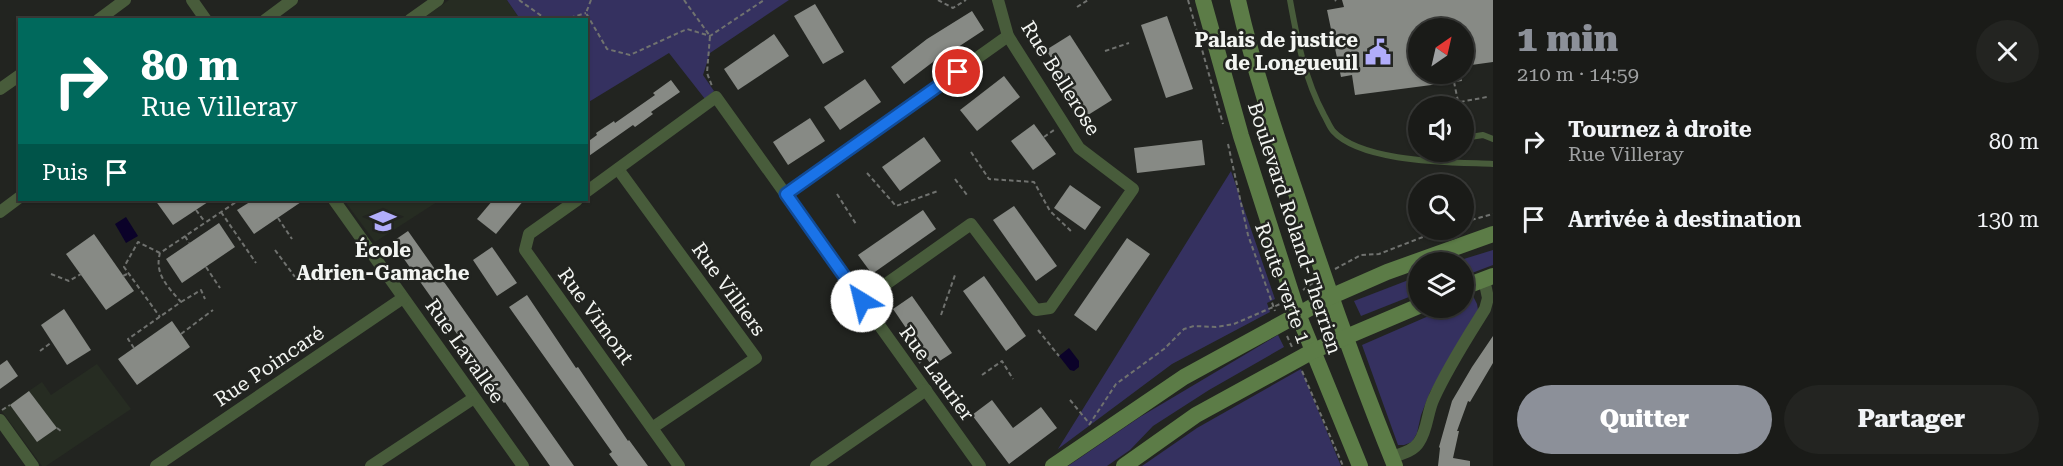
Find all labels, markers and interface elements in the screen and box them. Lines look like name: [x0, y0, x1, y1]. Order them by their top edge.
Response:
street label: Rue Bellerose: [1016, 16, 1106, 140]
north arrow: [1408, 18, 1474, 84]
map controls: [1408, 18, 1474, 318]
text: 1 min: [1517, 18, 1618, 60]
button: close: [1976, 20, 2039, 83]
place label: Palais de justice de Longueuil: [1195, 28, 1358, 75]
public building icon: Palais de justice de Longueuil: [1363, 37, 1393, 67]
text: 80 m: [141, 41, 239, 90]
icon: right: [42, 42, 120, 120]
pin: [932, 46, 983, 97]
icon: arrive: [941, 55, 974, 88]
text: 210 m · 14:59: [1517, 62, 1639, 86]
text: Rue Villeray: [141, 91, 297, 123]
button: sound: [1408, 96, 1474, 162]
street label: Boulevard Roland-Therrien: [1243, 99, 1347, 357]
text: Tournez à droite: [1568, 117, 1752, 142]
icon: right: [1517, 125, 1550, 158]
text: 80 m: [1989, 129, 2039, 154]
text: Rue Villeray: [1568, 142, 1684, 166]
icon: arrive: [100, 156, 133, 189]
text: Puis: [42, 160, 88, 185]
button: search: [1408, 174, 1474, 240]
icon: arrive: [1517, 203, 1550, 236]
school or university icon: École Adrien-Gamache: [368, 206, 398, 236]
text: Arrivée à destination: [1568, 207, 1802, 232]
text: 130 m: [1976, 207, 2039, 232]
street label: Route verte 1: [1250, 219, 1316, 347]
place label: École Adrien-Gamache: [297, 237, 470, 285]
street label: Rue Villiers: [687, 238, 771, 340]
button: layers: [1408, 252, 1474, 318]
street label: Rue Vimont: [553, 263, 639, 369]
position arrow: [830, 269, 894, 333]
street label: Rue Lavallée: [420, 294, 510, 408]
street label: Rue Poincaré: [210, 321, 328, 411]
street label: Rue Laurier: [894, 321, 980, 425]
button: Quitter: [1517, 385, 1772, 454]
button: Partager: [1784, 385, 2039, 454]

